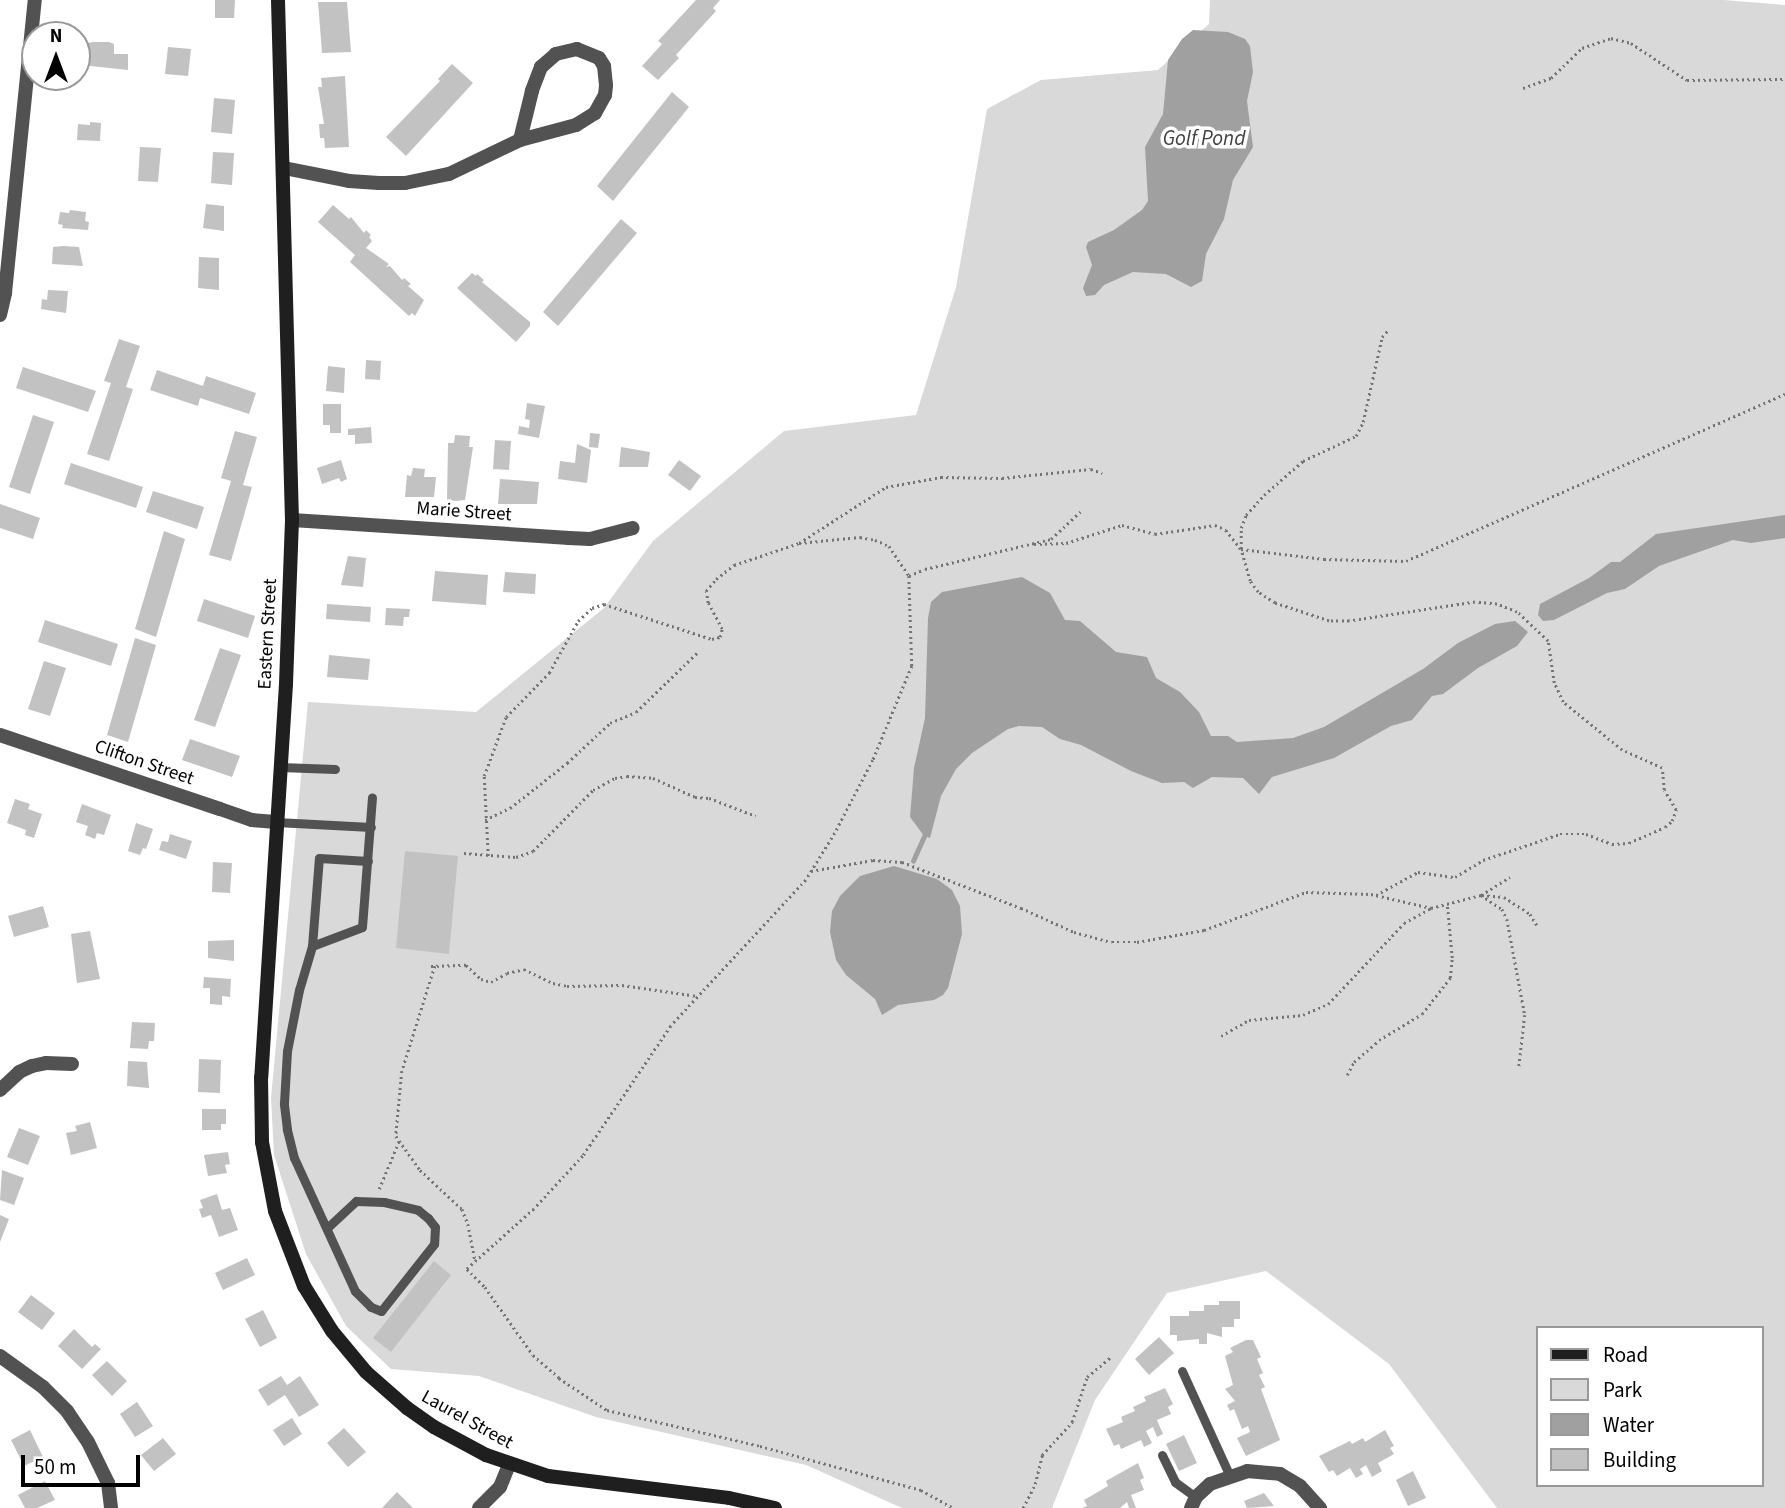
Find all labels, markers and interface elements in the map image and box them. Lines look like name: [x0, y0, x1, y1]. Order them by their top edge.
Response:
north arrow: [21, 21, 91, 91]
text: N: [50, 23, 62, 50]
water label: Golf Pond: [1163, 125, 1245, 151]
street label: Marie Street: [416, 497, 512, 527]
street label: Eastern Street: [254, 578, 282, 690]
street label: Clifton Street: [91, 735, 197, 791]
legend: [1536, 1326, 1764, 1487]
text: Road: [1603, 1340, 1648, 1370]
text: Park: [1603, 1375, 1642, 1405]
street label: Laurel Street: [417, 1385, 517, 1455]
text: Water: [1603, 1410, 1654, 1440]
scale bar: [24, 1442, 144, 1486]
text: Building: [1603, 1445, 1676, 1475]
text: 50 m: [34, 1452, 76, 1482]

